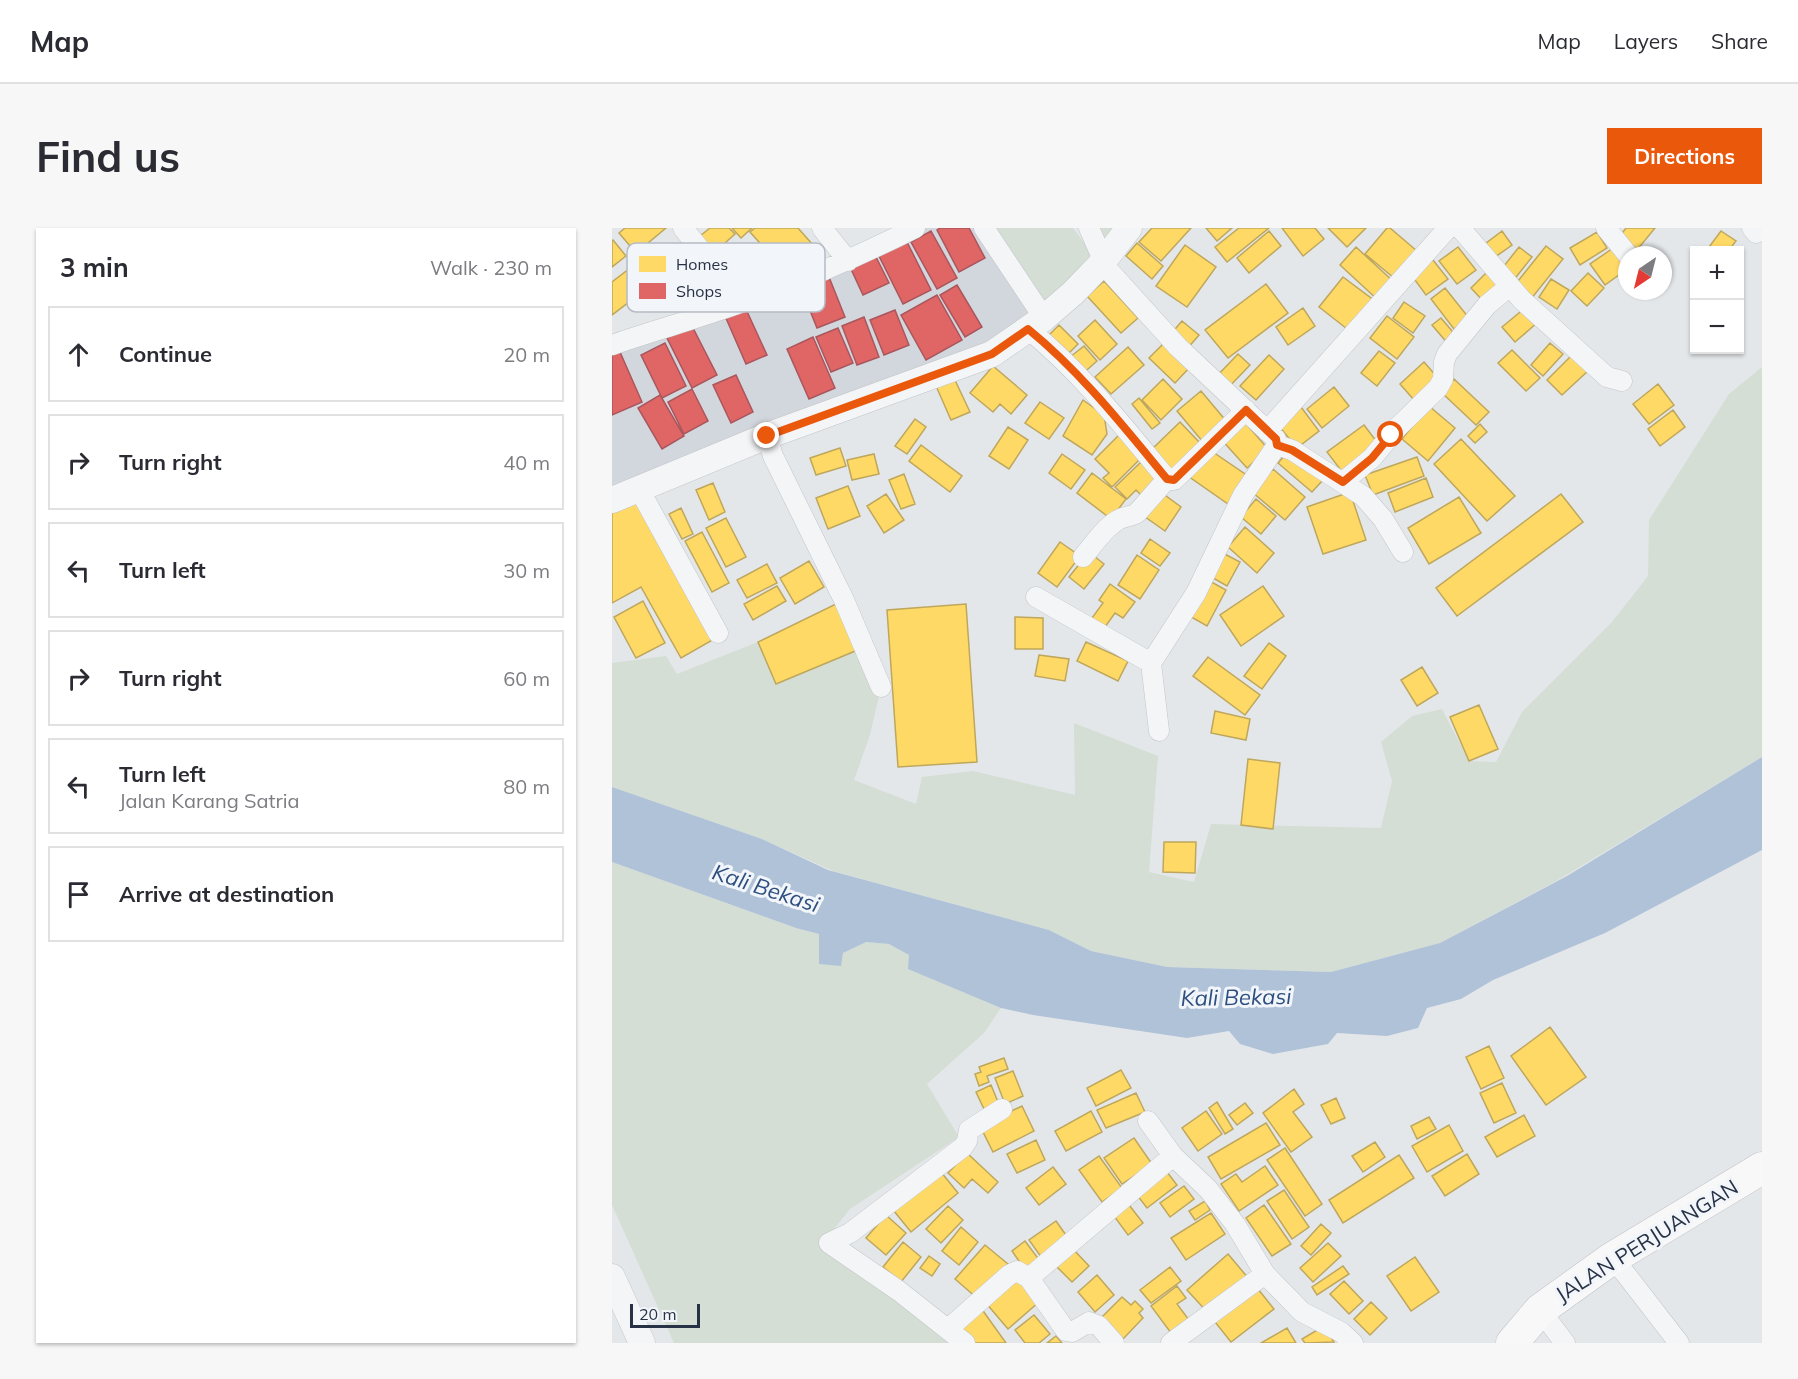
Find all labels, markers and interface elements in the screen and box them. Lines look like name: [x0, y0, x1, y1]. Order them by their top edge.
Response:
text: Map: [30, 24, 89, 59]
text: Map: [1538, 28, 1581, 54]
text: Layers: [1614, 28, 1678, 54]
text: Share: [1711, 28, 1768, 54]
button: Directions: [1607, 128, 1762, 184]
text: Find us: [36, 130, 180, 183]
legend: [627, 243, 825, 312]
north arrow: [1618, 246, 1672, 300]
map controls: [1690, 246, 1744, 354]
button: +: [1690, 246, 1744, 300]
text: 3 min: [60, 251, 129, 284]
text: Homes: [676, 254, 728, 274]
text: Walk · 230 m: [430, 255, 552, 280]
text: Shops: [676, 281, 722, 301]
button: −: [1690, 300, 1744, 354]
icon: ahead: [62, 338, 95, 371]
text: Continue: [119, 340, 212, 368]
text: 20 m: [503, 342, 550, 367]
route start: [1377, 421, 1403, 447]
route end: [753, 422, 779, 448]
icon: right: [62, 446, 95, 479]
text: Turn right: [119, 448, 222, 476]
text: 40 m: [503, 450, 550, 475]
icon: left: [62, 554, 95, 587]
text: Turn left: [119, 556, 206, 584]
text: 30 m: [503, 558, 550, 583]
icon: right: [62, 662, 95, 695]
text: Turn right: [119, 664, 222, 692]
text: 60 m: [503, 666, 550, 691]
text: Turn left: [119, 760, 206, 788]
icon: left: [62, 770, 95, 803]
text: 80 m: [503, 774, 550, 799]
text: Jalan Karang Satria: [119, 788, 300, 813]
water label: Kali Bekasi: [709, 858, 824, 919]
icon: arrive: [62, 878, 95, 911]
text: Arrive at destination: [119, 880, 334, 908]
water label: Kali Bekasi: [1180, 982, 1292, 1012]
street label: JALAN PERJUANGAN: [1550, 1173, 1743, 1307]
scale bar: [630, 1301, 700, 1328]
text: 20 m: [639, 1304, 676, 1324]

